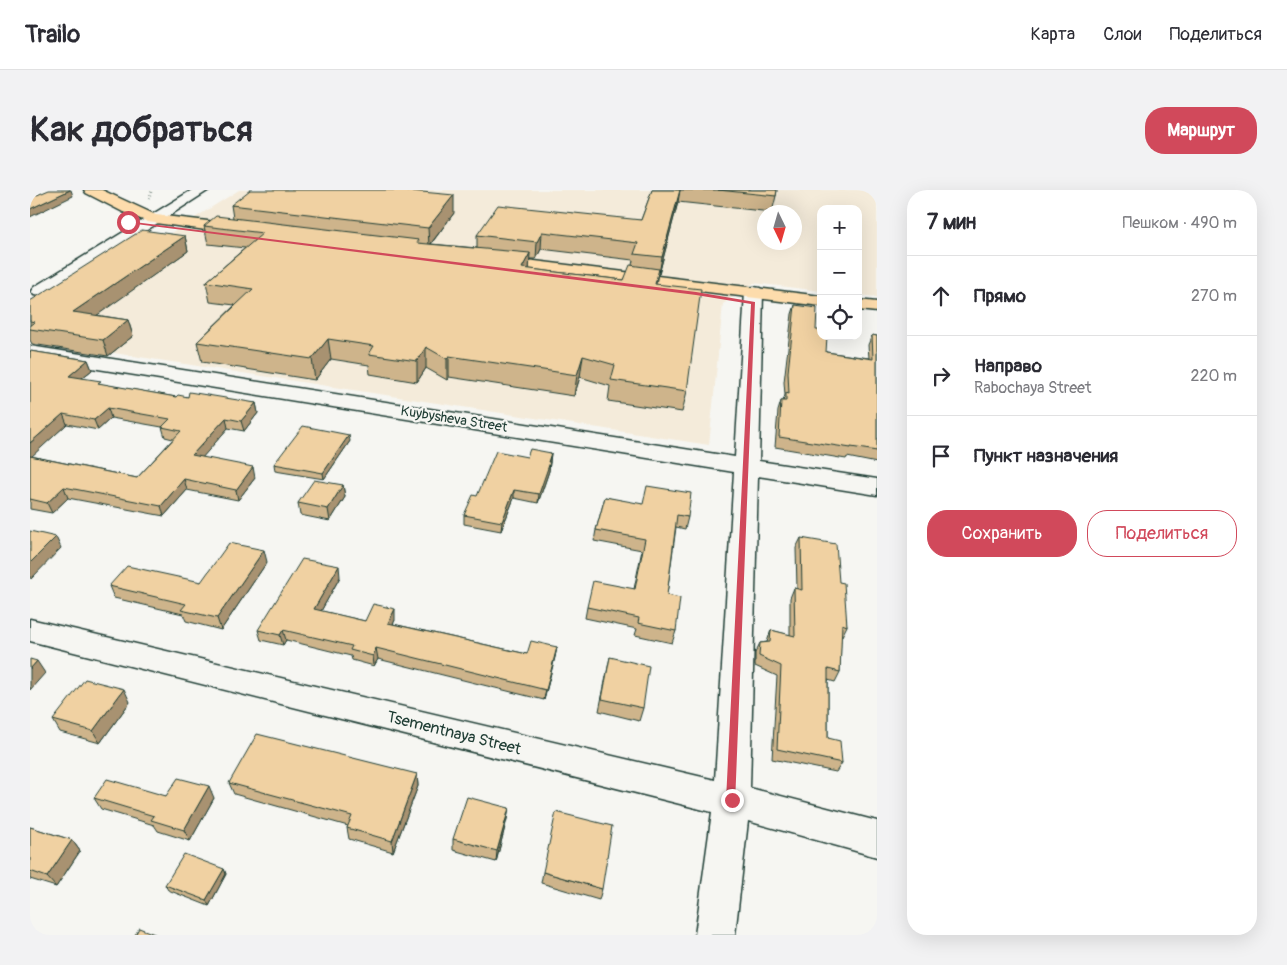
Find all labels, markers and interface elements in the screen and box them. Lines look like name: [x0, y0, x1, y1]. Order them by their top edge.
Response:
text: Trailo: [25, 20, 80, 49]
text: Карта: [1031, 23, 1075, 46]
text: Слои: [1103, 23, 1141, 46]
text: Поделиться: [1169, 23, 1262, 46]
button: Маршрут: [1145, 107, 1257, 154]
text: Как добраться: [30, 108, 253, 152]
north arrow: [757, 205, 802, 250]
map controls: [817, 205, 862, 340]
button: +: [817, 205, 862, 250]
text: 7 мин: [927, 209, 976, 236]
route start: [117, 211, 140, 234]
text: Пешком · 490 m: [1123, 213, 1237, 233]
button: −: [817, 250, 862, 295]
icon: ahead: [927, 282, 955, 310]
text: Прямо: [974, 284, 1026, 308]
text: 270 m: [1191, 286, 1237, 306]
button: locate: [817, 295, 862, 340]
text: Направо: [974, 354, 1042, 378]
icon: right: [927, 362, 955, 390]
text: 220 m: [1191, 366, 1237, 386]
text: Rabochaya Street: [974, 378, 1091, 398]
street label: Kuybysheva Street: [399, 402, 509, 436]
icon: arrive: [927, 442, 955, 470]
text: Пункт назначения: [974, 444, 1118, 468]
button: Сохранить: [927, 510, 1077, 557]
button: Поделиться: [1087, 510, 1237, 557]
street label: Tsementnaya Street: [385, 707, 524, 759]
route end: [721, 789, 744, 812]

